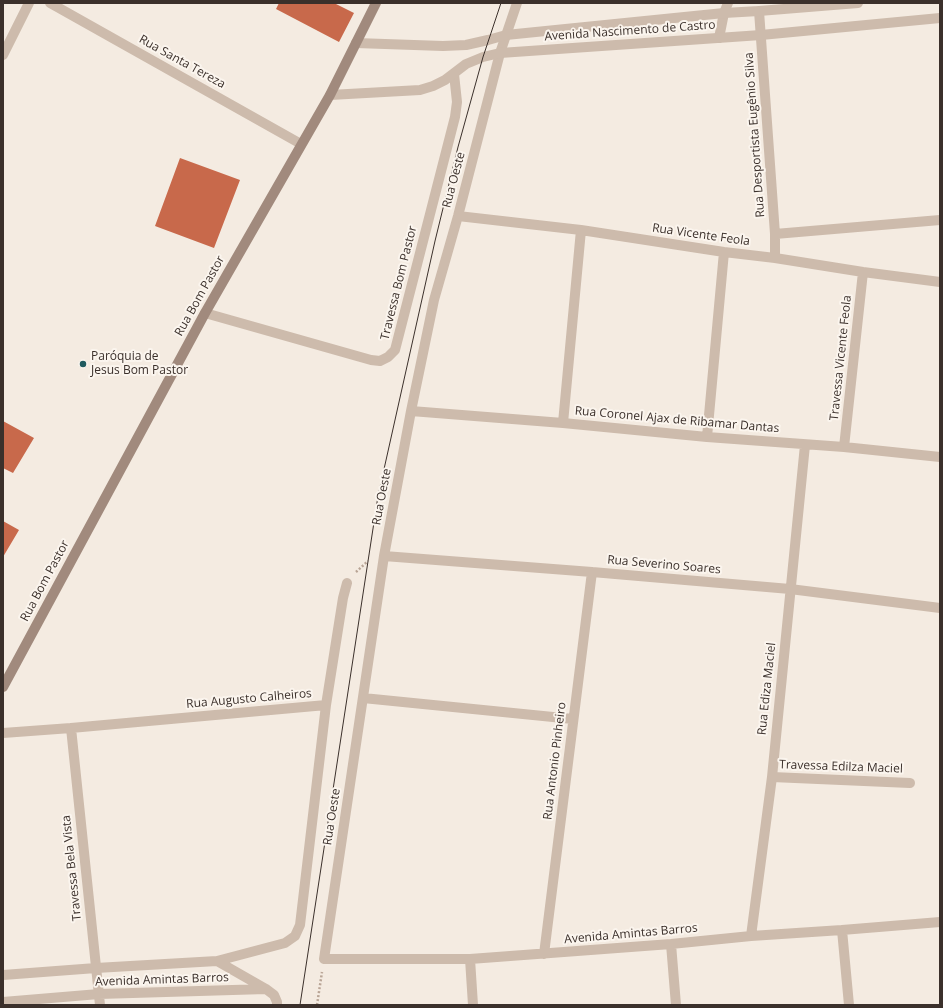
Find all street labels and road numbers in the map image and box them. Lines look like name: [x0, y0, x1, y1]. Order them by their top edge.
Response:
street label: Avenida Nascimento de Castro: [544, 18, 716, 44]
street label: Rua Santa Tereza: [136, 32, 228, 92]
street label: Rua Desportista Eugênio Silva: [742, 52, 768, 218]
street label: Rua Oeste: [440, 150, 468, 210]
street label: Rua Vicente Feola: [651, 221, 751, 249]
street label: Travessa Bom Pastor: [378, 224, 420, 342]
street label: Rua Bom Pastor: [172, 253, 228, 339]
street label: Travessa Vicente Feola: [827, 295, 855, 421]
street label: Rua Coronel Ajax de Ribamar Dantas: [574, 404, 780, 436]
street label: Rua Oeste: [369, 467, 395, 527]
street label: Rua Bom Pastor: [18, 538, 72, 624]
street label: Rua Severino Soares: [607, 553, 721, 577]
street label: Rua Ediza Maciel: [755, 642, 779, 736]
street label: Rua Augusto Calheiros: [186, 686, 312, 712]
street label: Rua Antonio Pinheiro: [541, 701, 569, 821]
street label: Travessa Edilza Maciel: [779, 758, 903, 776]
street label: Rua Oeste: [320, 788, 344, 846]
street label: Travessa Bela Vista: [59, 814, 85, 922]
street label: Avenida Amintas Barros: [564, 921, 698, 947]
street label: Avenida Amintas Barros: [95, 970, 229, 990]

